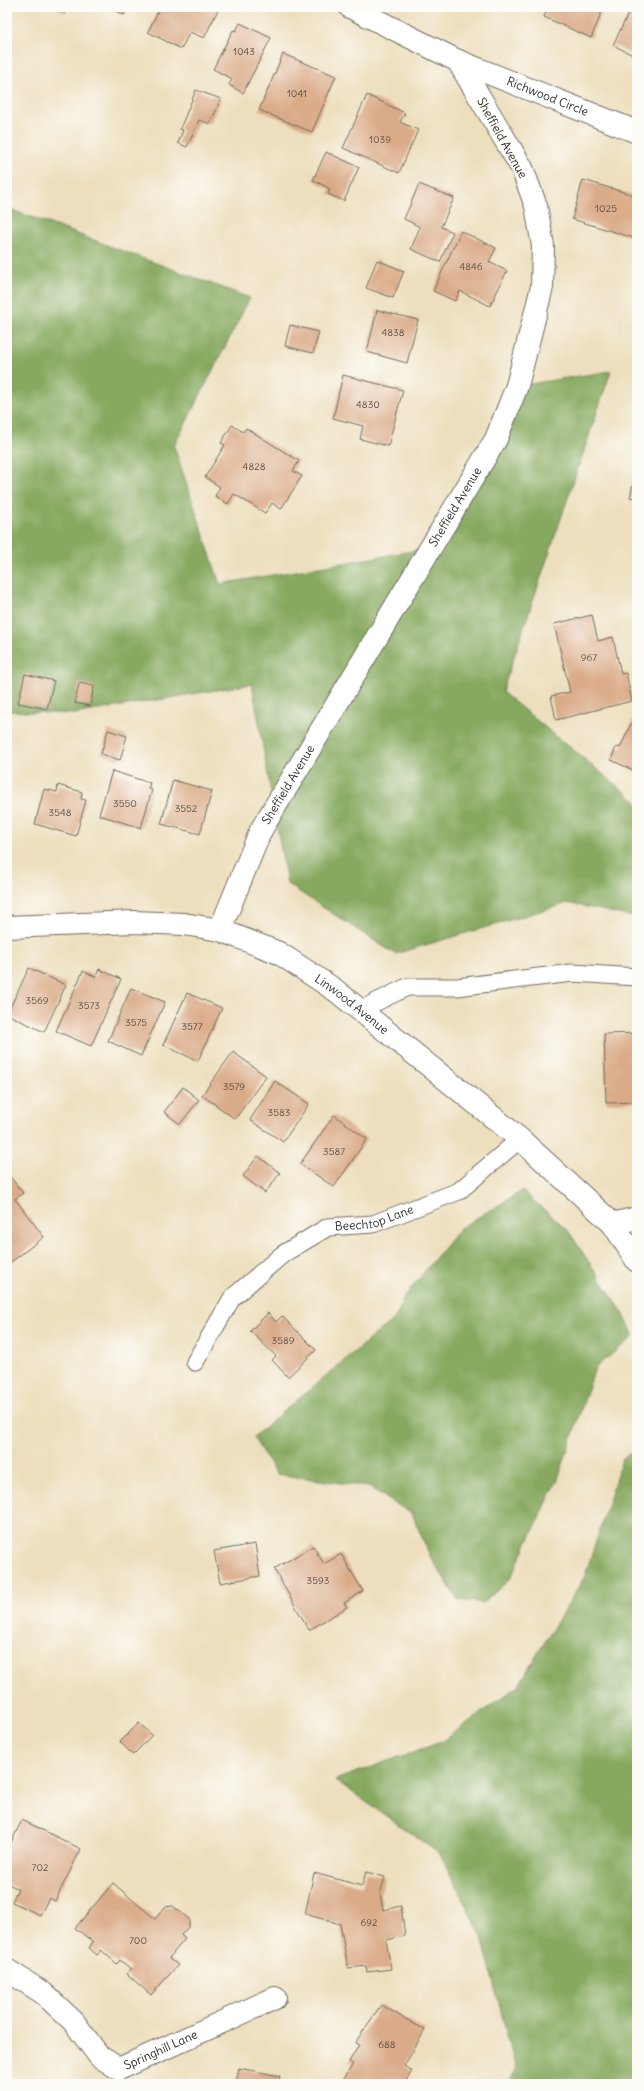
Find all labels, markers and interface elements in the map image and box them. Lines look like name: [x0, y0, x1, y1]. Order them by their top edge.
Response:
house number: 1043: [233, 45, 255, 58]
street label: Richwood Circle: [505, 73, 591, 119]
house number: 1041: [287, 87, 307, 100]
street label: Sheffield Avenue: [474, 95, 531, 181]
house number: 1039: [369, 133, 391, 146]
house number: 1025: [595, 202, 617, 215]
house number: 4846: [459, 260, 483, 273]
house number: 4838: [382, 326, 405, 339]
house number: 4830: [356, 398, 380, 411]
house number: 4828: [243, 460, 266, 473]
street label: Sheffield Avenue: [425, 464, 484, 549]
house number: 967: [581, 651, 597, 664]
street label: Sheffield Avenue: [258, 742, 317, 827]
house number: 3550: [113, 797, 137, 810]
house number: 3552: [175, 802, 198, 815]
house number: 3548: [49, 806, 72, 819]
street label: Linwood Avenue: [312, 971, 392, 1037]
house number: 3569: [26, 994, 49, 1007]
house number: 3573: [78, 999, 100, 1012]
house number: 3575: [125, 1016, 147, 1029]
house number: 3577: [181, 1020, 203, 1033]
house number: 3579: [223, 1080, 245, 1093]
house number: 3583: [268, 1106, 291, 1119]
house number: 3587: [323, 1145, 345, 1158]
street label: Beechtop Lane: [334, 1201, 415, 1234]
house number: 3589: [272, 1334, 295, 1347]
house number: 3593: [307, 1574, 330, 1587]
house number: 702: [32, 1861, 49, 1874]
house number: 692: [361, 1916, 378, 1929]
house number: 700: [129, 1934, 147, 1947]
street label: Springhill Lane: [121, 2026, 200, 2073]
house number: 688: [378, 2038, 396, 2051]

